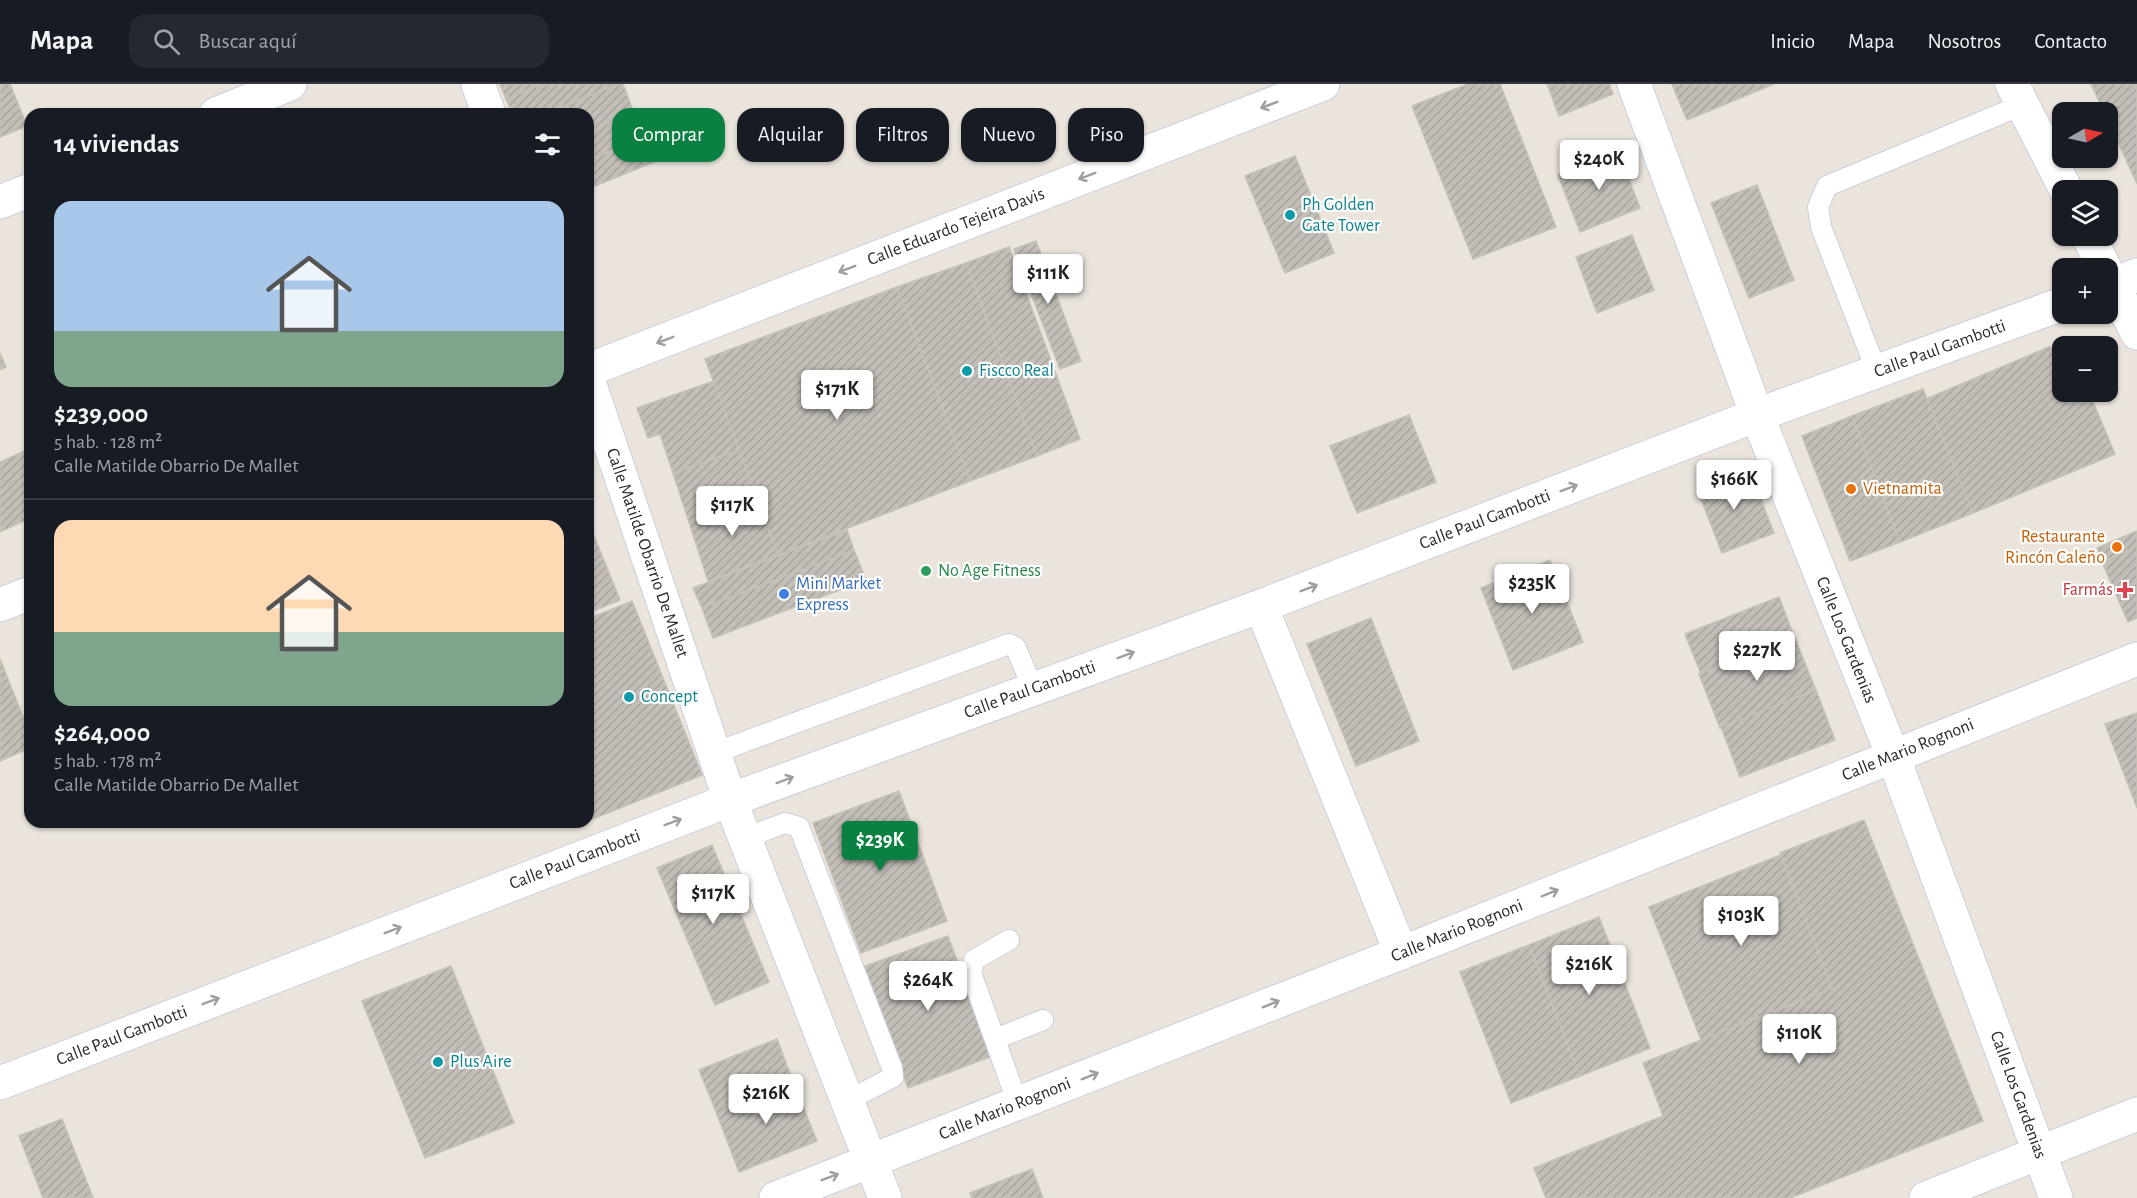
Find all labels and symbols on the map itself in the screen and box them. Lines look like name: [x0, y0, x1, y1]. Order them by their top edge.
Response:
one-way arrow: [1260, 100, 1279, 111]
north arrow: [2052, 102, 2118, 168]
pin: $240K: [1557, 140, 1641, 191]
one-way arrow: [1078, 171, 1097, 182]
street label: Calle Eduardo Tejeira Davis: [865, 185, 1047, 269]
place label: Ph Golden Gate Tower: [1302, 196, 1380, 235]
marker: Ph Golden Gate Tower: [1283, 208, 1297, 222]
pin: $111K: [1006, 254, 1090, 305]
one-way arrow: [838, 265, 857, 276]
street label: Calle Paul Gambotti: [1872, 317, 2008, 381]
one-way arrow: [656, 335, 675, 346]
place label: Fiscco Real: [979, 362, 1054, 380]
marker: Fiscco Real: [960, 364, 974, 378]
pin: $171K: [795, 370, 879, 421]
street label: Calle Matilde Obarrio De Mallet: [603, 446, 691, 660]
pin: $166K: [1692, 460, 1776, 511]
place label: Vietnamita: [1863, 480, 1942, 498]
one-way arrow: [1559, 481, 1578, 492]
marker: Vietnamita: [1844, 482, 1858, 496]
pin: $117K: [690, 486, 774, 537]
street label: Calle Paul Gambotti: [1417, 487, 1553, 553]
place label: Restaurante Rincón Caleño: [2005, 528, 2105, 567]
marker: Restaurante Rincón Caleño: [2110, 540, 2124, 554]
place label: No Age Fitness: [938, 562, 1041, 580]
marker: No Age Fitness: [919, 564, 933, 578]
pin: $235K: [1490, 564, 1574, 615]
street label: Calle Los Gardenias: [1812, 574, 1880, 706]
place label: Mini Market Express: [796, 575, 881, 614]
one-way arrow: [1299, 581, 1317, 592]
place label: Farmás: [2062, 581, 2113, 599]
marker: Farmás: [2118, 583, 2132, 597]
marker: Mini Market Express: [777, 587, 791, 601]
pin: $227K: [1715, 631, 1799, 682]
one-way arrow: [1116, 649, 1135, 660]
street label: Calle Paul Gambotti: [962, 658, 1098, 722]
place label: Concept: [641, 688, 698, 706]
marker: Concept: [622, 690, 636, 704]
street label: Calle Mario Rognoni: [1839, 715, 1977, 785]
one-way arrow: [775, 773, 794, 784]
one-way arrow: [663, 816, 682, 827]
pin: $239K: [838, 821, 922, 872]
street label: Calle Paul Gambotti: [507, 827, 643, 893]
pin: $117K: [671, 874, 755, 925]
one-way arrow: [1541, 887, 1559, 898]
street label: Calle Mario Rognoni: [1388, 896, 1526, 966]
pin: $103K: [1699, 896, 1783, 947]
one-way arrow: [383, 924, 402, 935]
pin: $216K: [1547, 945, 1631, 996]
pin: $264K: [886, 961, 970, 1012]
one-way arrow: [201, 995, 220, 1006]
one-way arrow: [1262, 998, 1280, 1009]
street label: Calle Paul Gambotti: [54, 1003, 190, 1069]
pin: $110K: [1757, 1014, 1841, 1065]
street label: Calle Los Gardenias: [1987, 1029, 2049, 1161]
place label: Plus Aire: [450, 1053, 511, 1071]
marker: Plus Aire: [431, 1055, 445, 1069]
one-way arrow: [1080, 1070, 1099, 1081]
pin: $216K: [724, 1074, 808, 1125]
street label: Calle Mario Rognoni: [936, 1074, 1074, 1144]
one-way arrow: [820, 1171, 839, 1182]

